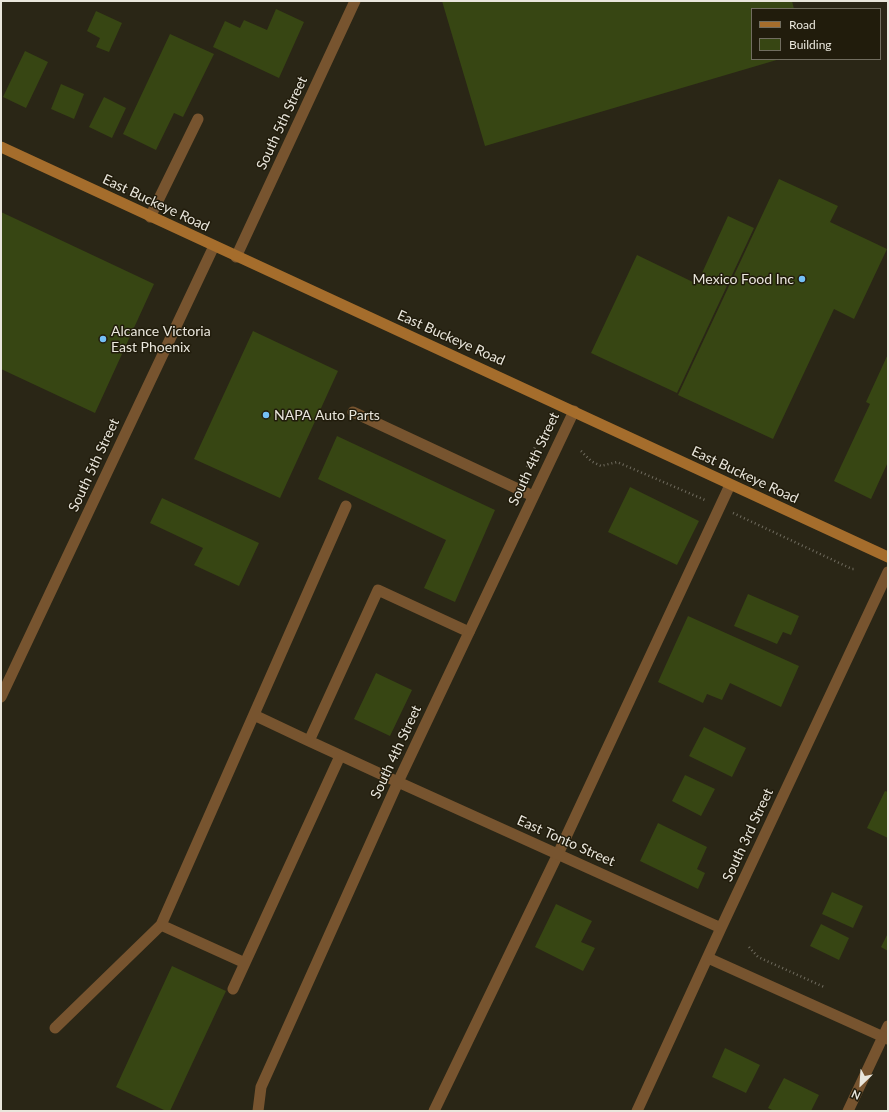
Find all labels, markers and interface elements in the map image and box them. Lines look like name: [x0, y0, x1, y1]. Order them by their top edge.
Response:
legend: [751, 8, 881, 60]
text: Road: [789, 17, 816, 32]
text: Building: [789, 37, 832, 52]
street label: South 5th Street: [253, 74, 311, 172]
street label: East Buckeye Road: [100, 171, 212, 235]
place label: Mexico Food Inc: [693, 271, 794, 287]
marker: Mexico Food Inc: [797, 274, 807, 284]
street label: East Buckeye Road: [395, 307, 507, 369]
place label: Alcance Victoria East Phoenix: [111, 323, 211, 356]
marker: Alcance Victoria East Phoenix: [98, 334, 108, 344]
place label: NAPA Auto Parts: [274, 407, 380, 423]
marker: NAPA Auto Parts: [261, 410, 271, 420]
street label: South 4th Street: [505, 410, 563, 508]
street label: South 5th Street: [65, 416, 123, 514]
street label: East Buckeye Road: [689, 443, 801, 507]
street label: South 4th Street: [367, 703, 425, 801]
street label: South 3rd Street: [719, 786, 777, 884]
street label: East Tonto Street: [515, 812, 617, 870]
north arrow: [841, 1064, 881, 1104]
text: N: [849, 1088, 862, 1103]

